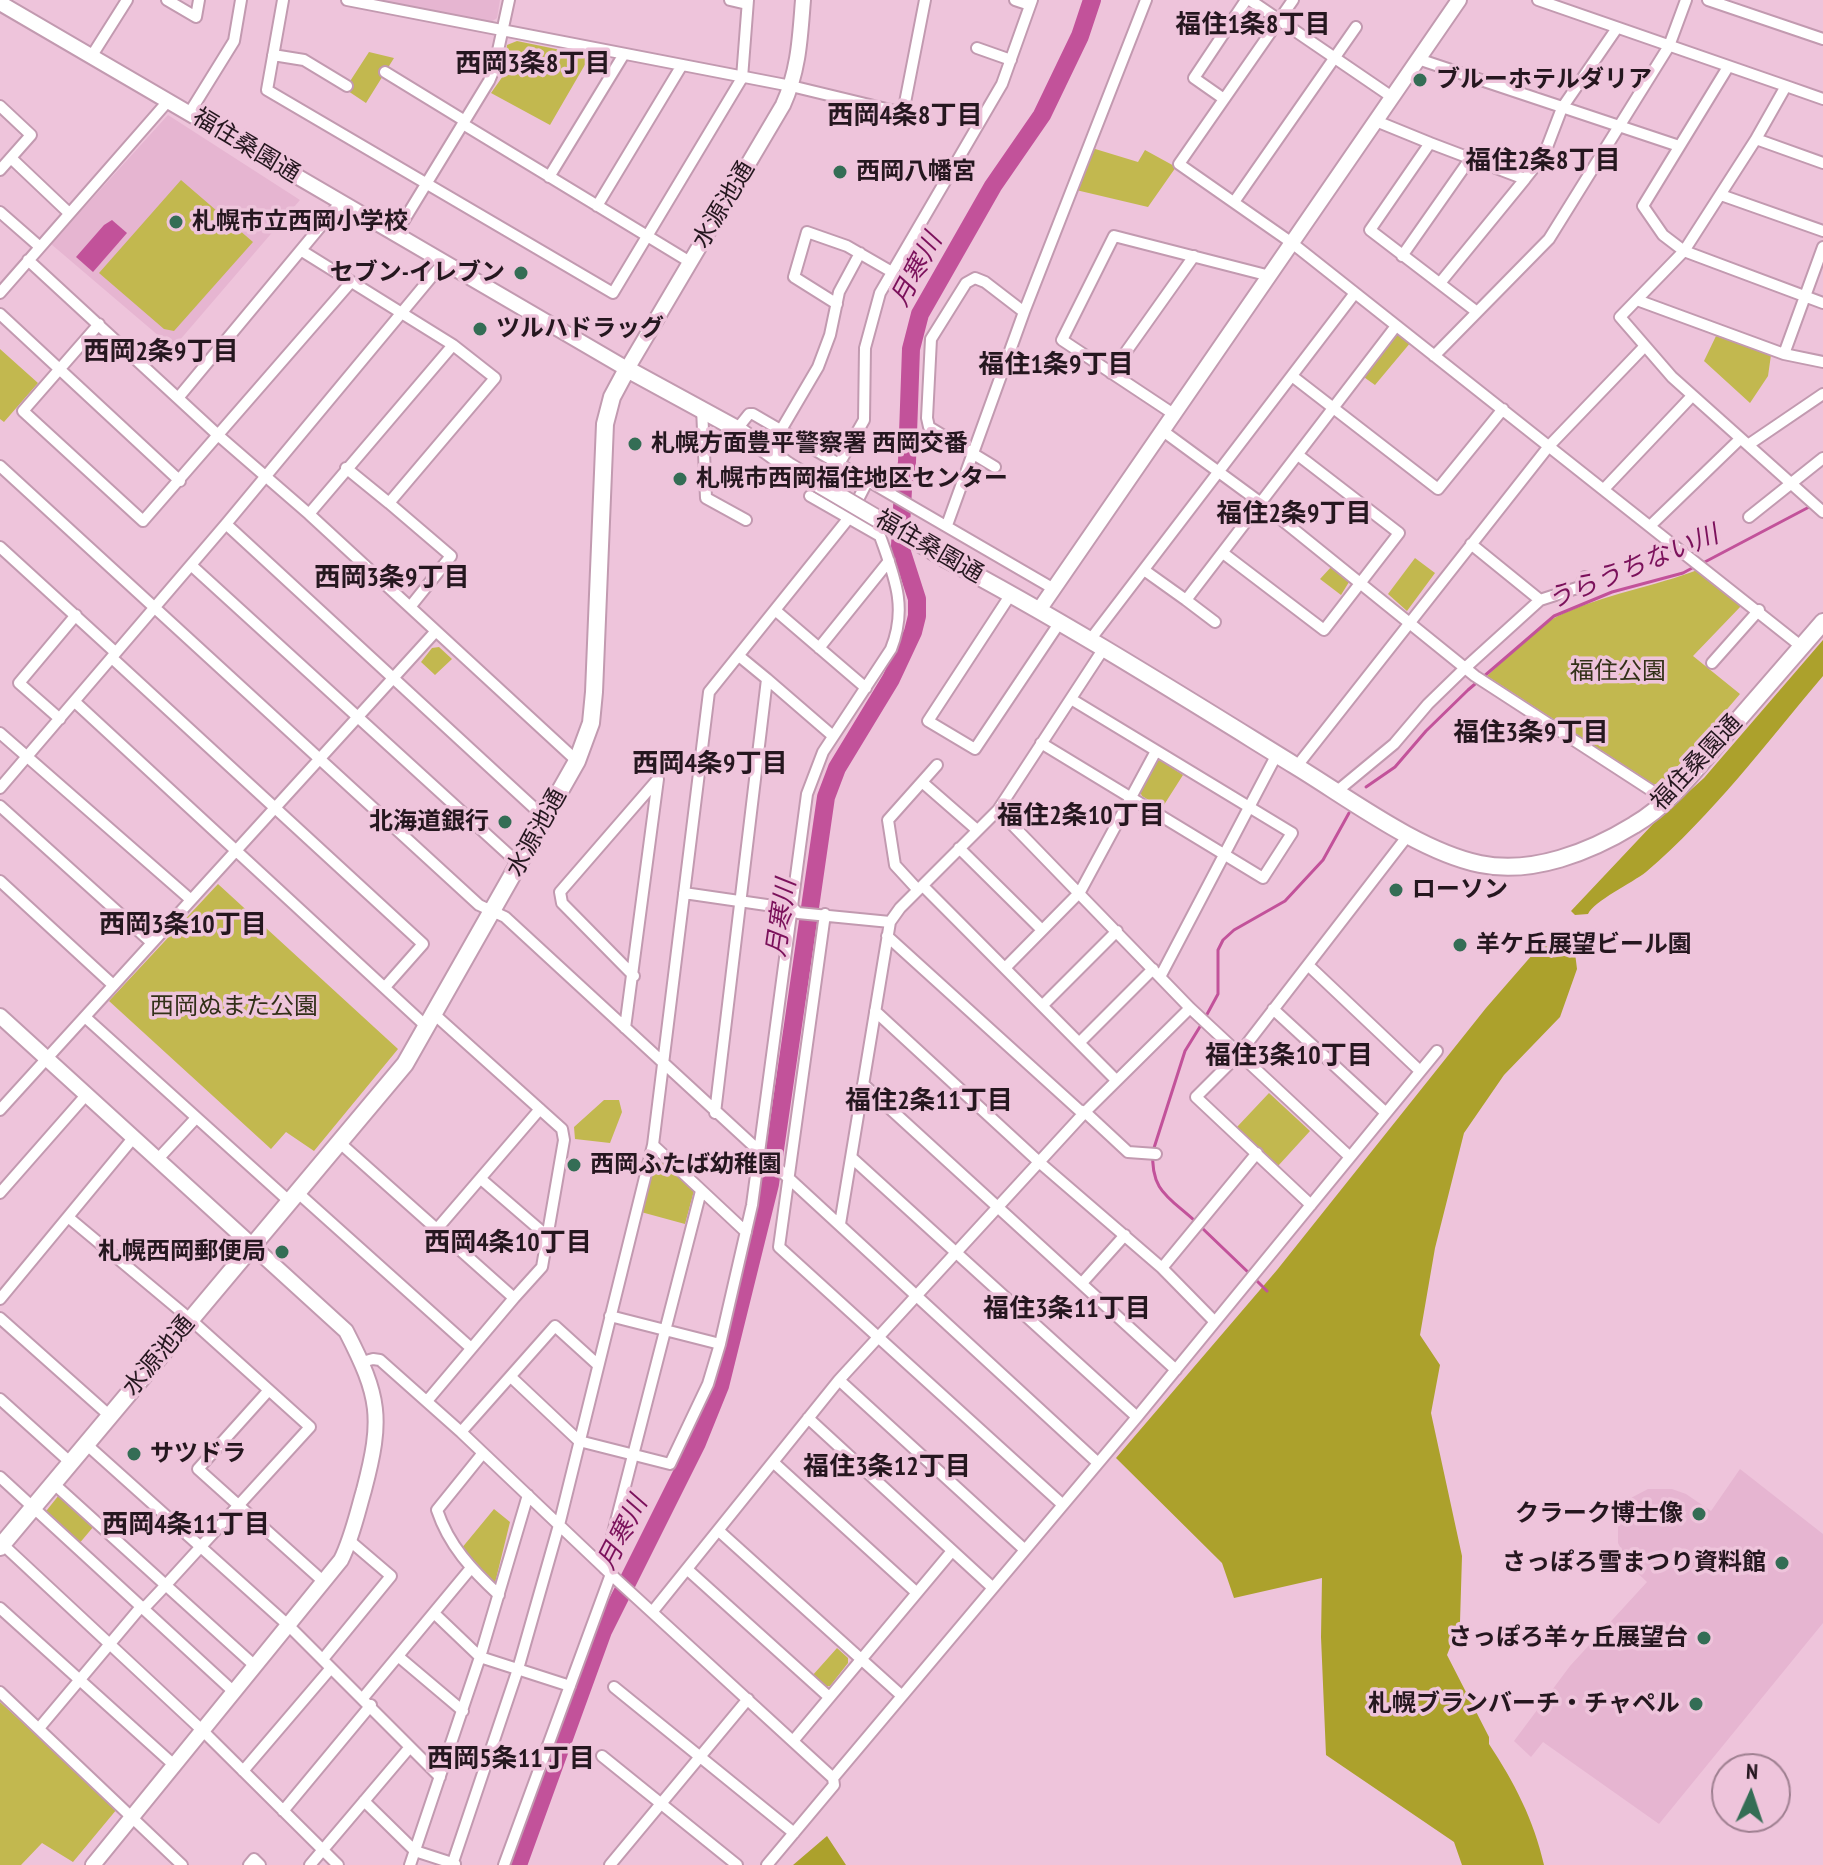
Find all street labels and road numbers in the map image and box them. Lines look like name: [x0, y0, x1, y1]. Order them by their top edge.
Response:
street label: 福住桑園通: [187, 103, 305, 189]
street label: 水源池通: [687, 156, 761, 254]
street label: 福住桑園通: [870, 505, 988, 589]
street label: 福住桑園通: [1646, 709, 1748, 817]
street label: 水源池通: [501, 784, 573, 882]
street label: 水源池通: [117, 1310, 201, 1402]

